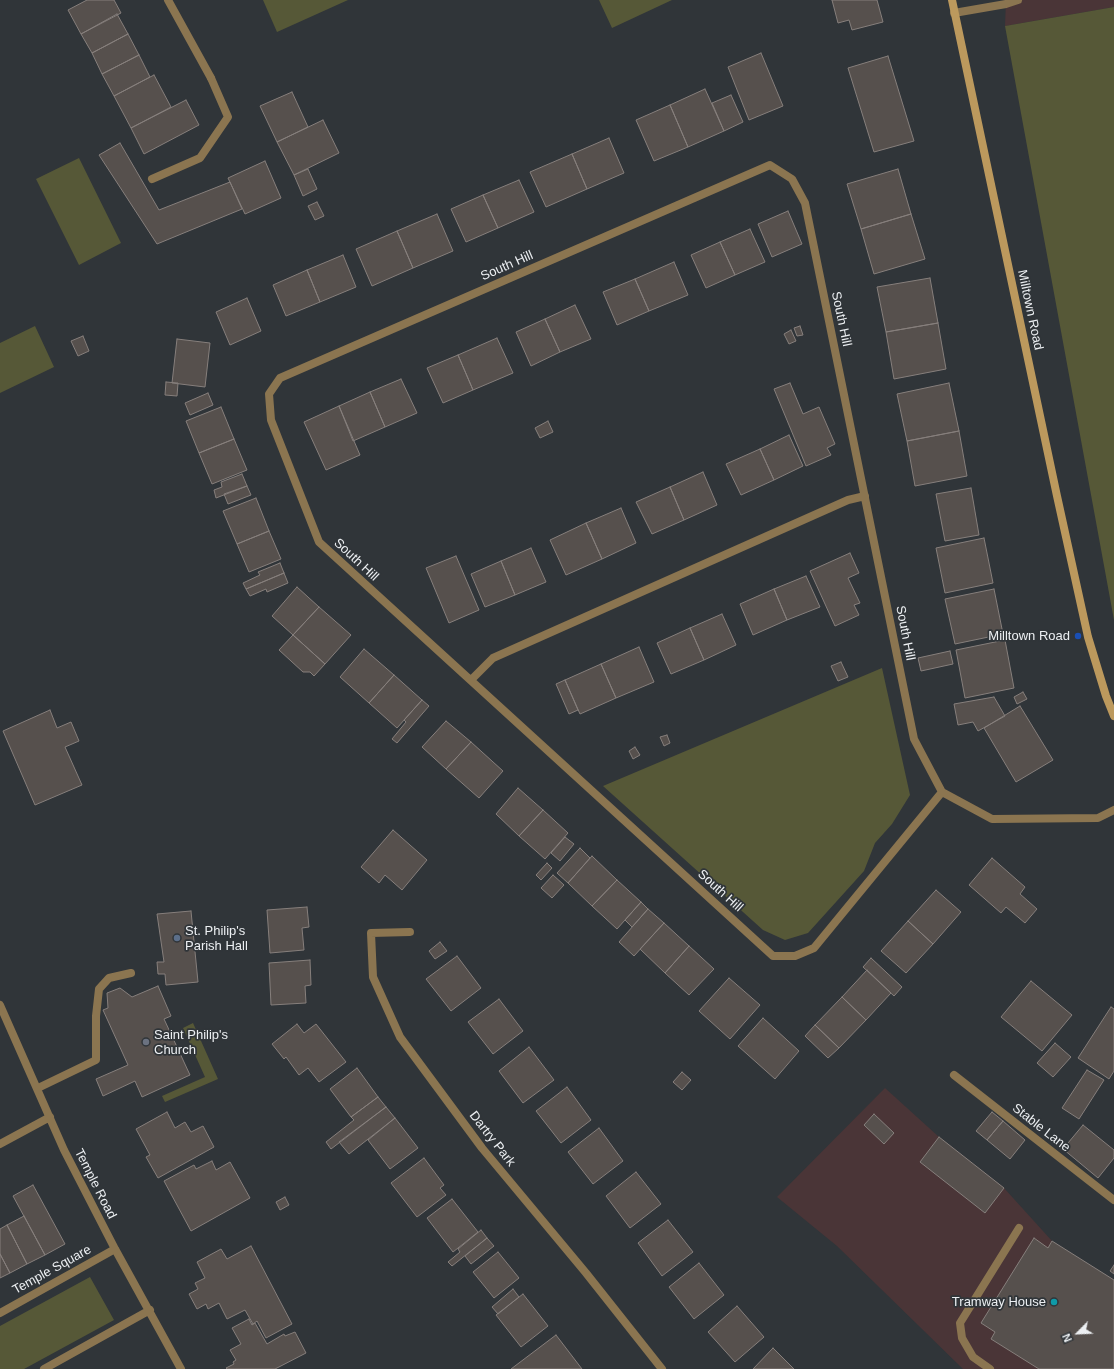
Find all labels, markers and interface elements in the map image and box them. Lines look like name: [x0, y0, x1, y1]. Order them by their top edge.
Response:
street label: South Hill: [478, 248, 536, 284]
street label: Milltown Road: [1014, 268, 1046, 352]
street label: South Hill: [828, 290, 854, 348]
street label: South Hill: [330, 535, 382, 585]
street label: South Hill: [892, 604, 918, 662]
place label: Milltown Road: [988, 628, 1070, 644]
marker: Milltown Road: [1073, 631, 1083, 641]
street label: South Hill: [694, 867, 746, 915]
place label: St. Philip's Parish Hall: [185, 923, 248, 954]
marker: St. Philip's Parish Hall: [172, 933, 182, 943]
place label: Saint Philip's Church: [154, 1027, 228, 1058]
marker: Saint Philip's Church: [141, 1037, 151, 1047]
street label: Stable Lane: [1009, 1100, 1073, 1156]
street label: Dartry Park: [466, 1108, 518, 1170]
street label: Temple Road: [71, 1146, 119, 1222]
street label: Temple Square: [10, 1242, 94, 1298]
place label: Tramway House: [952, 1294, 1046, 1310]
marker: Tramway House: [1049, 1297, 1059, 1307]
north arrow: [1058, 1313, 1098, 1353]
text: N: [1060, 1332, 1074, 1344]

